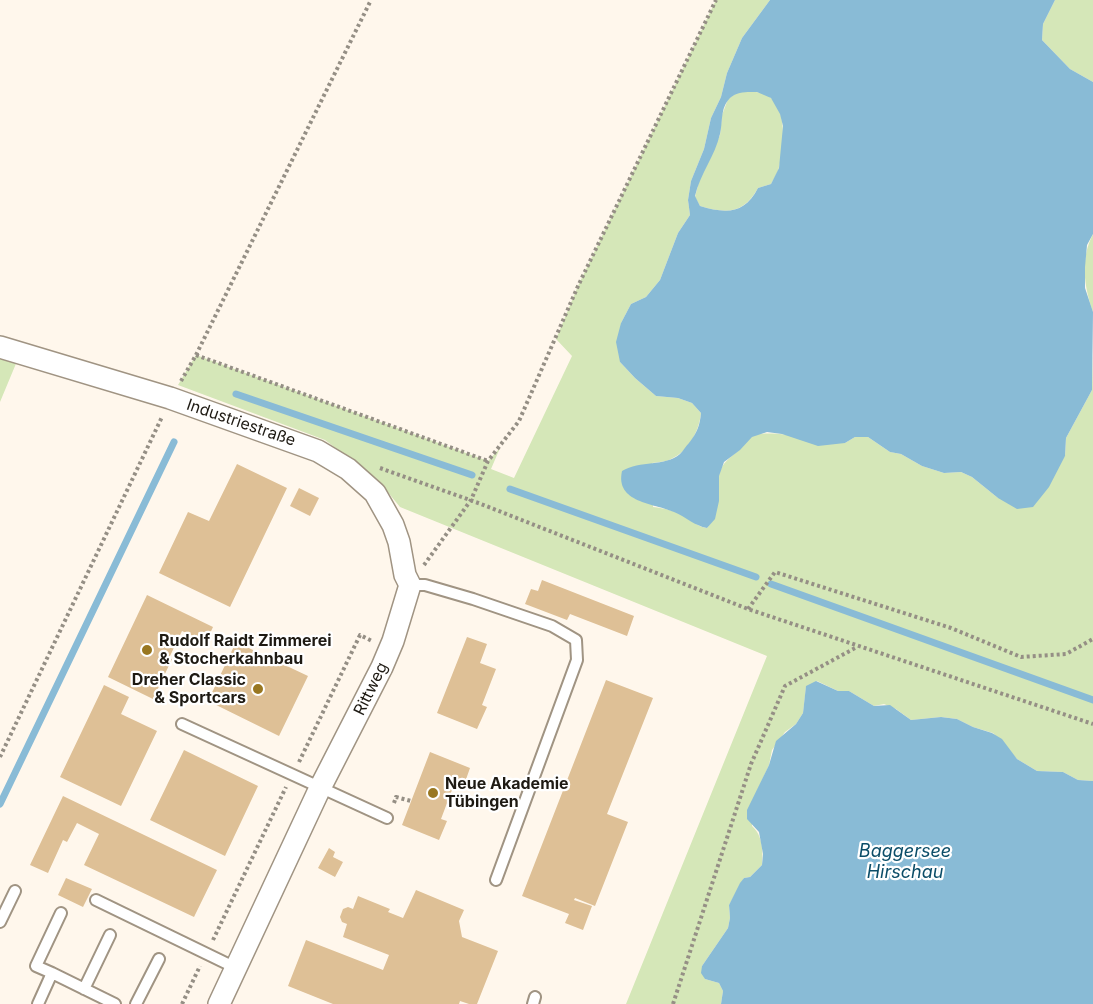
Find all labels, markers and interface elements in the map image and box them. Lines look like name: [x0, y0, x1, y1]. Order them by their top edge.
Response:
street label: Industriestraße: [184, 395, 298, 451]
place label: Rudolf Raidt Zimmerei & Stocherkahnbau: [159, 631, 332, 669]
marker: Rudolf Raidt Zimmerei & Stocherkahnbau: [140, 643, 154, 657]
street label: Rittweg: [350, 659, 392, 719]
place label: Dreher Classic & Sportcars: [132, 670, 246, 708]
marker: Dreher Classic & Sportcars: [251, 682, 265, 696]
place label: Neue Akademie Tübingen: [445, 774, 569, 812]
marker: Neue Akademie Tübingen: [426, 786, 440, 800]
water label: Baggersee Hirschau: [859, 841, 951, 884]

